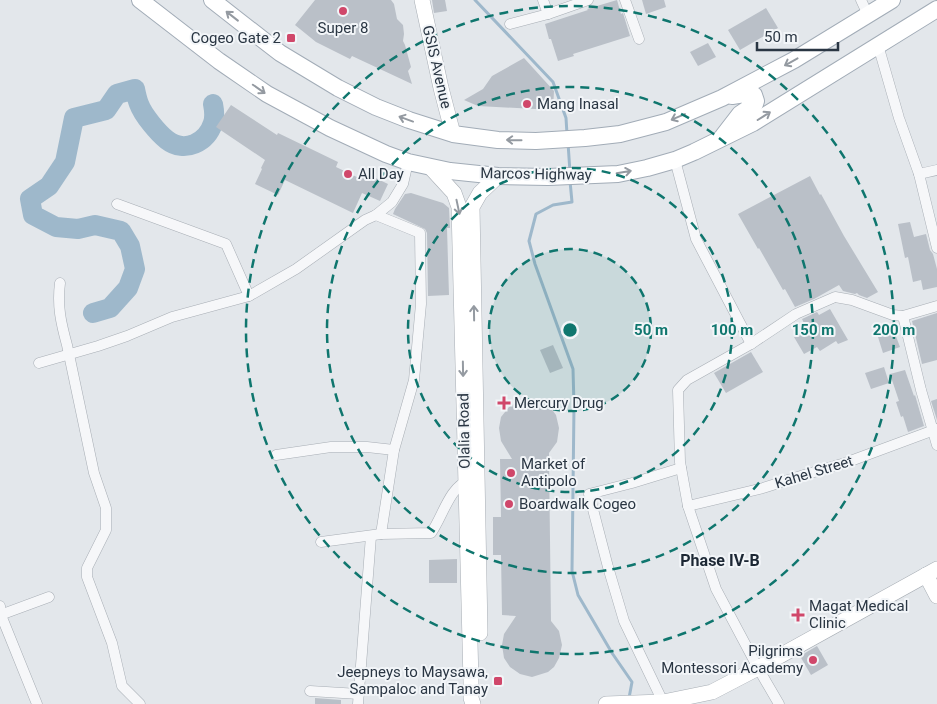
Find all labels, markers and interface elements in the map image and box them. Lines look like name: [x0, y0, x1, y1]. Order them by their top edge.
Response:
marker: Super 8: [337, 5, 349, 17]
one-way arrow: [225, 11, 239, 21]
place label: Super 8: [318, 19, 368, 37]
scale bar: [757, 20, 838, 52]
street label: GSIS Avenue: [419, 24, 455, 110]
text: 50 m: [764, 28, 798, 46]
place label: Cogeo Gate 2: [191, 29, 281, 47]
marker: Cogeo Gate 2: [285, 32, 297, 44]
one-way arrow: [783, 57, 798, 67]
one-way arrow: [252, 84, 266, 94]
place label: Mang Inasal: [537, 95, 619, 113]
marker: Mang Inasal: [521, 98, 533, 110]
one-way arrow: [757, 111, 771, 122]
one-way arrow: [671, 113, 686, 123]
one-way arrow: [399, 114, 414, 123]
one-way arrow: [506, 135, 522, 145]
street label: Marcos Highway: [480, 164, 592, 184]
place label: All Day: [358, 165, 404, 183]
one-way arrow: [616, 167, 632, 177]
marker: All Day: [342, 168, 354, 180]
one-way arrow: [454, 199, 463, 215]
one-way arrow: [469, 305, 479, 321]
centre of rings: [561, 321, 579, 339]
text: 50 m: [634, 321, 668, 339]
text: 100 m: [711, 321, 753, 339]
text: 150 m: [792, 321, 834, 339]
text: 200 m: [873, 321, 915, 339]
one-way arrow: [458, 361, 468, 377]
street label: Olalia Road: [454, 393, 474, 469]
place label: Mercury Drug: [514, 394, 604, 412]
marker: Mercury Drug: [498, 397, 510, 409]
street label: Kahel Street: [773, 452, 855, 492]
place label: Market of Antipolo: [521, 455, 586, 490]
marker: Market of Antipolo: [505, 467, 517, 479]
place label: Boardwalk Cogeo: [519, 495, 636, 513]
marker: Boardwalk Cogeo: [503, 498, 515, 510]
district label: Phase IV-B: [680, 551, 760, 570]
place label: Magat Medical Clinic: [809, 597, 908, 632]
marker: Magat Medical Clinic: [791, 608, 805, 622]
place label: Pilgrims Montessori Academy: [661, 642, 803, 677]
marker: Pilgrims Montessori Academy: [807, 654, 819, 666]
place label: Jeepneys to Maysawa, Sampaloc and Tanay: [337, 663, 488, 698]
marker: Jeepneys to Maysawa, Sampaloc and Tanay: [492, 675, 504, 687]

